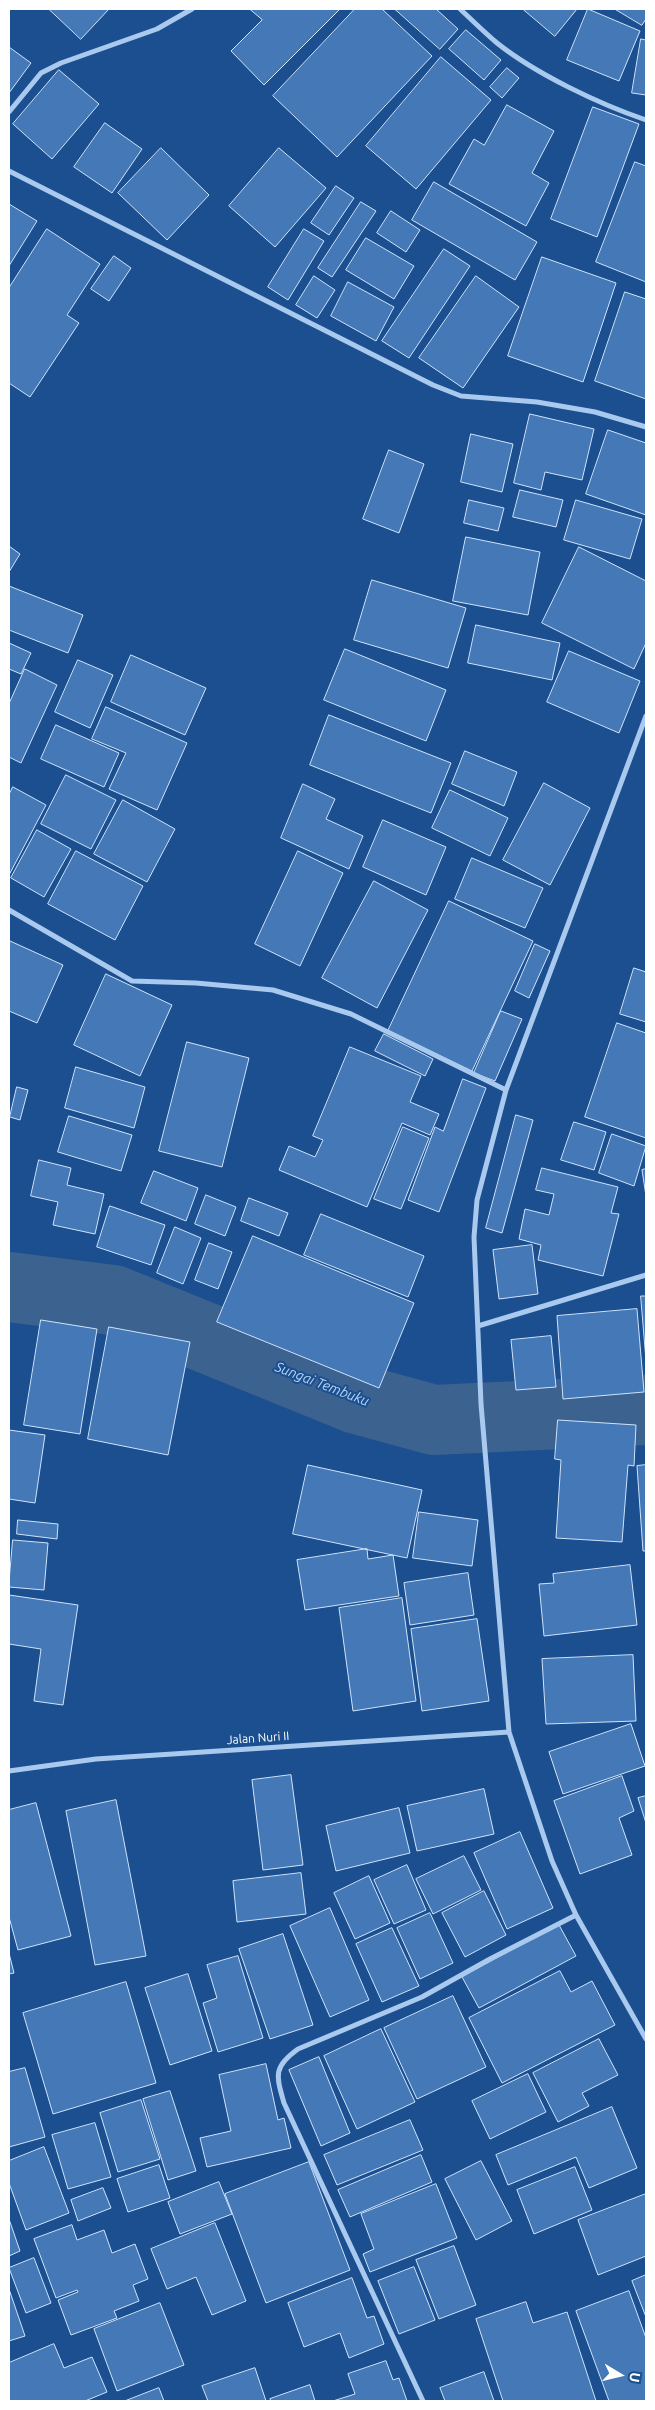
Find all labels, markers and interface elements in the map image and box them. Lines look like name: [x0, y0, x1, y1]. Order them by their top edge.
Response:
water label: Sungai Tembuku: [273, 1358, 371, 1410]
street label: Jalan Nuri II: [226, 1729, 290, 1747]
north arrow: [595, 2350, 645, 2400]
text: U: [626, 2371, 643, 2383]

